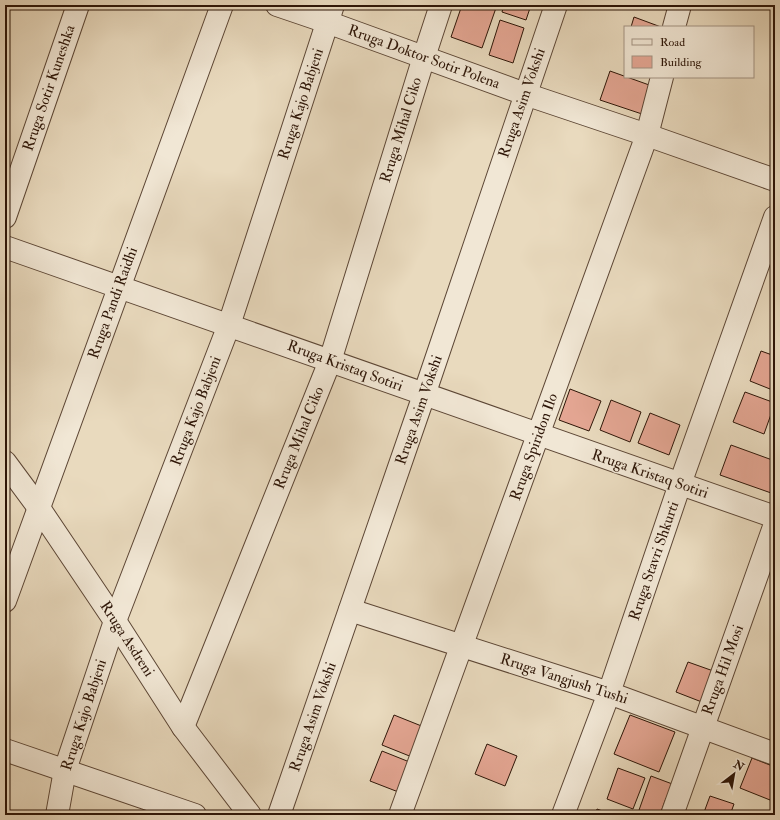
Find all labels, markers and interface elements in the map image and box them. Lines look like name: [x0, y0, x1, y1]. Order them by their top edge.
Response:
street label: Rruga Doktor Sotir Polena: [345, 21, 503, 94]
street label: Rruga Sotir Kuneshka: [19, 22, 80, 154]
legend: [624, 26, 754, 78]
text: Road: [660, 35, 685, 50]
street label: Rruga Kajo Babjeni: [274, 46, 328, 162]
street label: Rruga Asim Vokshi: [494, 46, 550, 160]
text: Building: [660, 55, 703, 70]
street label: Rruga Mihal Ciko: [376, 75, 426, 185]
street label: Rruga Pandi Raidhi: [84, 244, 142, 362]
street label: Rruga Kristaq Sotiri: [284, 336, 406, 396]
street label: Rruga Kajo Babjeni: [166, 353, 226, 469]
street label: Rruga Asim Vokshi: [391, 353, 447, 467]
street label: Rruga Mihal Ciko: [270, 384, 328, 492]
street label: Rruga Spiridon Ilo: [506, 391, 563, 504]
street label: Rruga Kristaq Sotiri: [589, 445, 711, 503]
street label: Rruga Stavri Shkurti: [625, 499, 683, 623]
street label: Rruga Asdreni: [96, 598, 158, 680]
street label: Rruga Hil Mosi: [698, 622, 748, 718]
street label: Rruga Vangjush Tushi: [498, 649, 630, 709]
street label: Rruga Kajo Babjeni: [57, 657, 111, 773]
street label: Rruga Asim Vokshi: [285, 660, 341, 774]
north arrow: [714, 754, 754, 794]
text: N: [730, 757, 747, 775]

